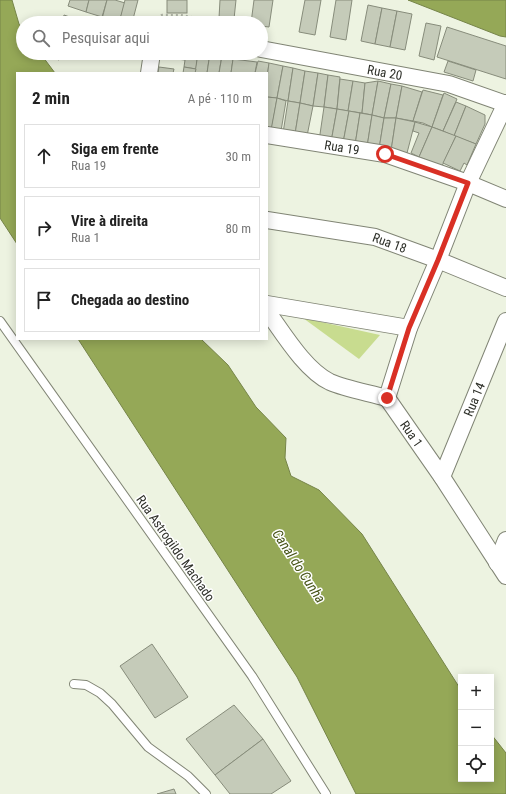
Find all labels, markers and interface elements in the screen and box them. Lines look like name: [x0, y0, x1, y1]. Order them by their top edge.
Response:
search box: [16, 16, 268, 60]
icon: search: [30, 27, 52, 49]
text: Pesquisar aqui: [62, 29, 150, 47]
street label: Rua 20: [366, 62, 403, 83]
text: 2 min: [32, 88, 70, 108]
text: A pé · 110 m: [188, 91, 252, 106]
street label: Rua 19: [323, 137, 361, 158]
text: Siga em frente: [71, 140, 159, 158]
icon: ahead: [33, 145, 55, 167]
route start: [376, 145, 394, 163]
text: 30 m: [225, 149, 251, 164]
text: Rua 19: [71, 158, 106, 173]
text: Vire à direita: [71, 212, 148, 230]
icon: right: [33, 217, 55, 239]
text: 80 m: [225, 221, 251, 236]
text: Rua 1: [71, 230, 100, 245]
street label: Rua 18: [370, 230, 409, 256]
icon: arrive: [33, 289, 55, 311]
text: Chegada ao destino: [71, 291, 189, 309]
street label: Rua 14: [461, 380, 488, 419]
route end: [378, 389, 396, 407]
street label: Rua 1: [397, 418, 426, 450]
street label: Rua Astrogildo Machado: [133, 492, 218, 604]
water label: Canal do Cunha: [269, 526, 329, 606]
map controls: [458, 674, 494, 782]
button: +: [458, 674, 494, 710]
button: −: [458, 710, 494, 746]
button: locate: [458, 746, 494, 782]

